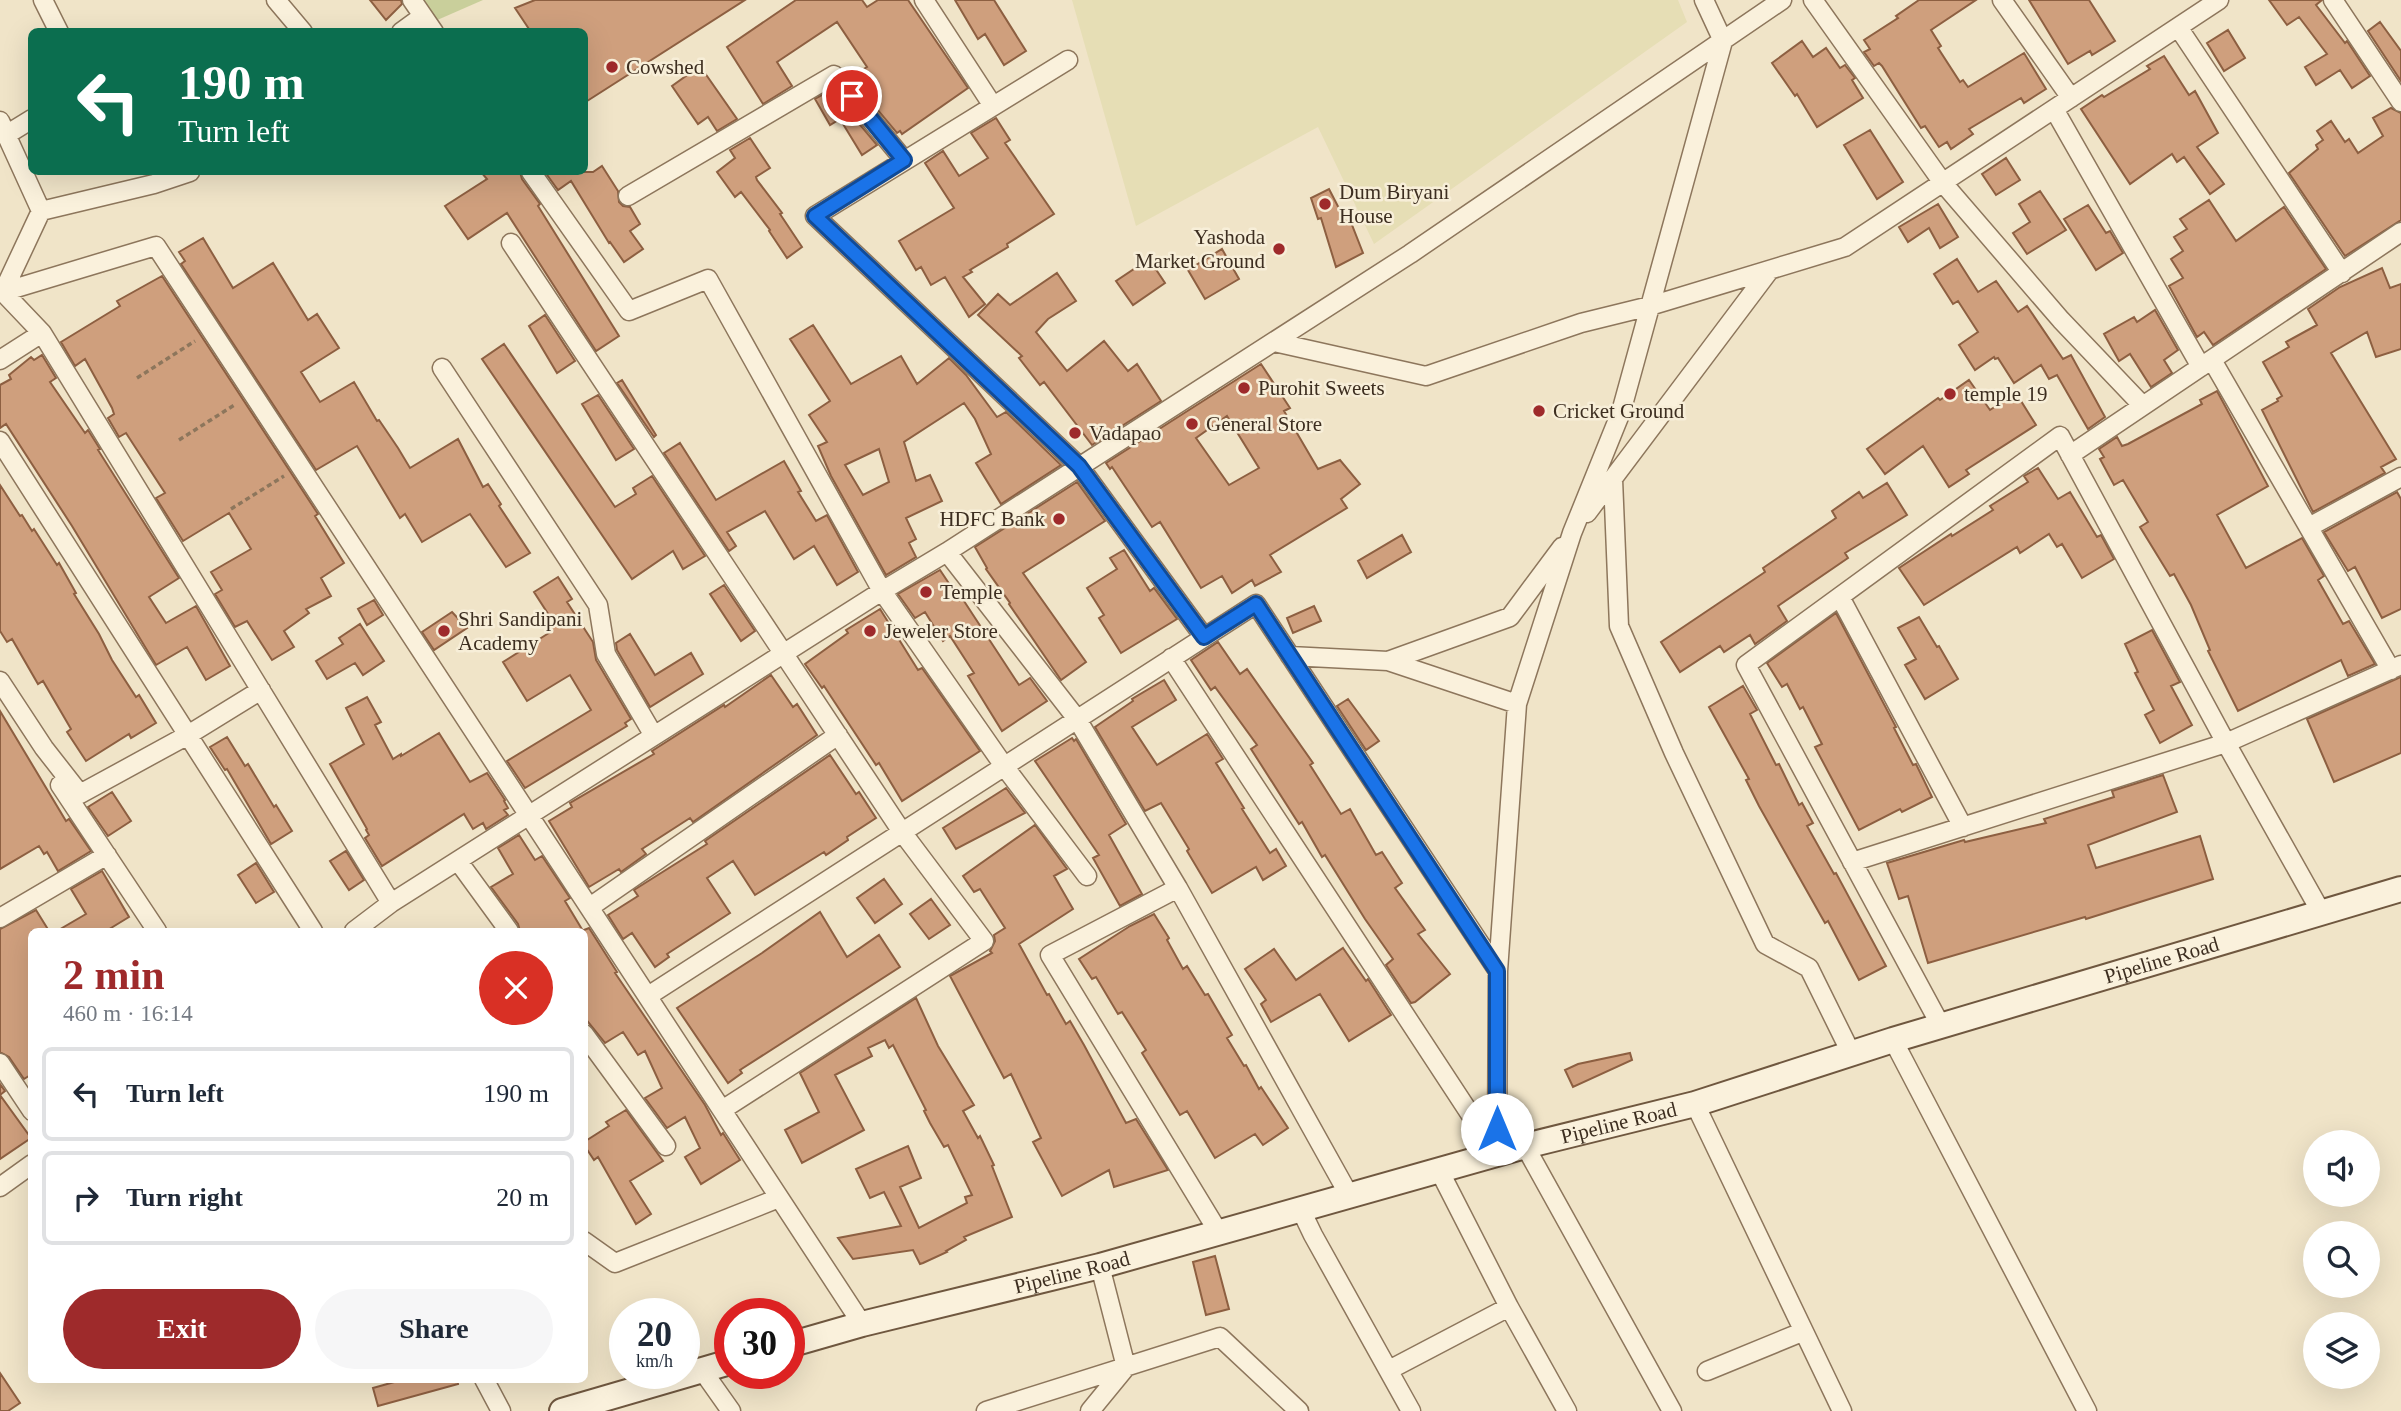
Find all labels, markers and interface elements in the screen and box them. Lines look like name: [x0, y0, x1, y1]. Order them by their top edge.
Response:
text: 190 m: [178, 55, 305, 110]
place label: Cowshed: [626, 55, 705, 79]
icon: left: [63, 56, 154, 147]
marker: Cowshed: [604, 59, 620, 75]
pin: [822, 66, 882, 126]
icon: arrive: [833, 77, 871, 115]
text: Turn left: [178, 113, 290, 149]
place label: Dum Biryani House: [1339, 180, 1449, 228]
marker: Dum Biryani House: [1317, 196, 1333, 212]
place label: Yashoda Market Ground: [1135, 225, 1266, 273]
marker: Yashoda Market Ground: [1271, 241, 1287, 257]
place label: Purohit Sweets: [1258, 376, 1385, 400]
marker: Purohit Sweets: [1236, 380, 1252, 396]
place label: temple 19: [1964, 382, 2047, 406]
marker: temple 19: [1942, 386, 1958, 402]
place label: Cricket Ground: [1553, 399, 1685, 423]
marker: Cricket Ground: [1531, 403, 1547, 419]
place label: General Store: [1206, 412, 1322, 436]
marker: General Store: [1184, 416, 1200, 432]
place label: Vadapao: [1089, 421, 1161, 445]
marker: Vadapao: [1067, 425, 1083, 441]
place label: HDFC Bank: [939, 507, 1045, 531]
marker: HDFC Bank: [1051, 511, 1067, 527]
place label: Temple: [940, 580, 1003, 604]
marker: Temple: [918, 584, 934, 600]
place label: Shri Sandipani Academy: [458, 607, 582, 655]
place label: Jeweler Store: [884, 619, 998, 643]
marker: Shri Sandipani Academy: [436, 623, 452, 639]
marker: Jeweler Store: [862, 623, 878, 639]
street label: Pipeline Road: [2101, 932, 2222, 989]
button: close: [479, 951, 553, 1025]
text: 2 min: [63, 952, 165, 998]
text: 460 m · 16:14: [63, 1001, 193, 1026]
icon: left: [67, 1075, 105, 1113]
text: Turn left: [126, 1079, 224, 1108]
text: 190 m: [483, 1079, 549, 1108]
position arrow: [1460, 1092, 1534, 1166]
street label: Pipeline Road: [1558, 1097, 1680, 1149]
map controls: [2303, 1130, 2380, 1389]
button: sound: [2303, 1130, 2380, 1207]
icon: right: [67, 1179, 105, 1217]
text: Turn right: [126, 1183, 243, 1212]
text: 20 m: [496, 1183, 549, 1212]
button: search: [2303, 1221, 2380, 1298]
street label: Pipeline Road: [1012, 1246, 1133, 1299]
button: Exit: [63, 1289, 301, 1369]
button: Share: [315, 1289, 553, 1369]
speed limit sign: 30: [714, 1298, 805, 1389]
button: layers: [2303, 1312, 2380, 1389]
text: 20: [637, 1315, 672, 1354]
text: km/h: [636, 1351, 673, 1371]

